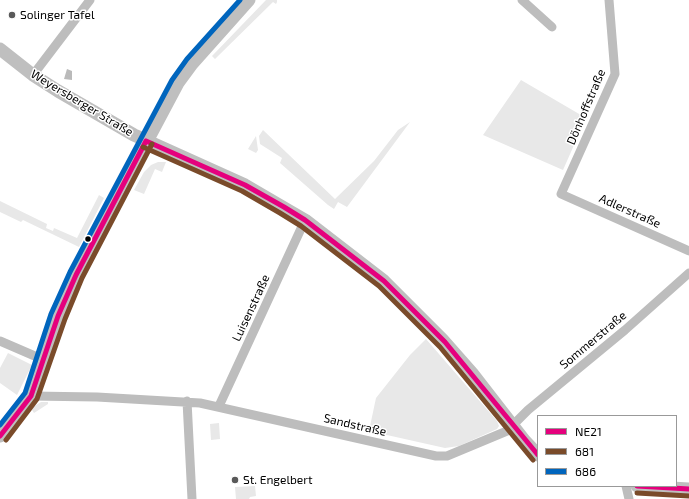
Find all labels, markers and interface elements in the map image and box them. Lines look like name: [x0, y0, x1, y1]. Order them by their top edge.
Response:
place label: Solinger Tafel: [20, 8, 95, 22]
marker: Solinger Tafel: [7, 10, 17, 20]
street label: Weyersberger Straße: [28, 67, 136, 139]
street label: Dönhoffstraße: [564, 67, 608, 147]
street label: Adlerstraße: [597, 191, 663, 231]
unlabelled marker: [83, 234, 93, 244]
street label: Luisenstraße: [229, 272, 273, 344]
street label: Sommerstraße: [557, 308, 629, 372]
street label: Sandstraße: [322, 411, 388, 439]
legend: [537, 415, 677, 487]
text: NE21: [575, 424, 602, 438]
text: 681: [575, 444, 594, 458]
text: 686: [575, 464, 596, 478]
place label: St. Engelbert: [243, 473, 313, 487]
marker: St. Engelbert: [230, 475, 240, 485]

